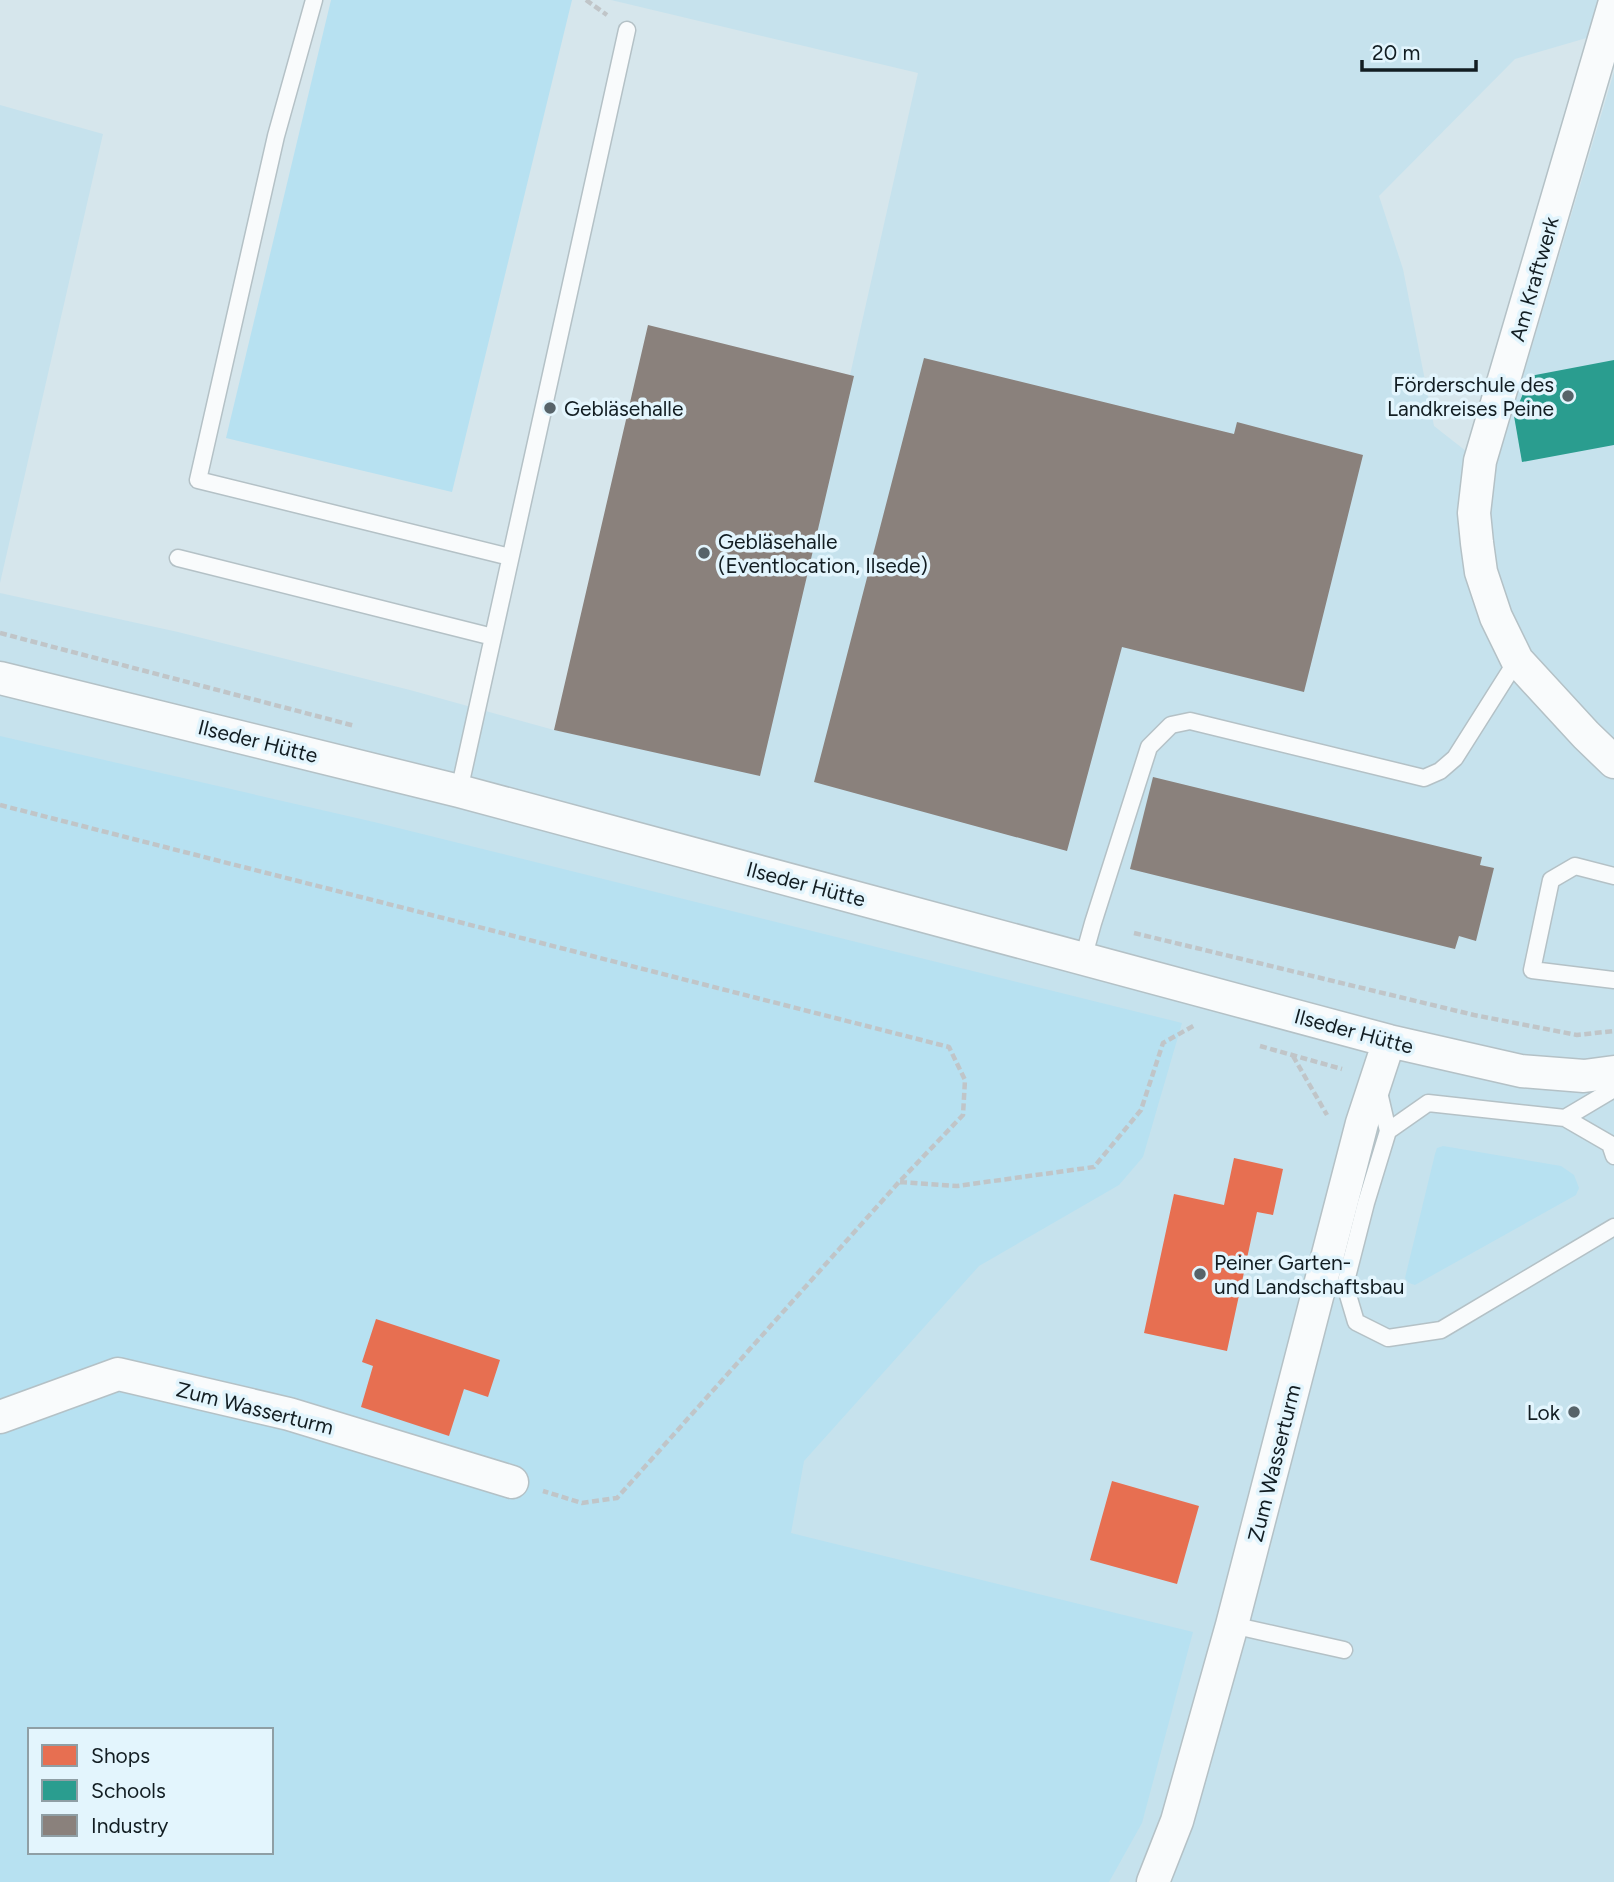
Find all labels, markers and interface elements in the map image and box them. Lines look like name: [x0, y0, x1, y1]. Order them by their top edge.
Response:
scale bar: [1362, 28, 1476, 72]
text: 20 m: [1372, 40, 1420, 65]
street label: Am Kraftwerk: [1504, 213, 1564, 344]
place label: Förderschule des Landkreises Peine: [1387, 372, 1554, 421]
marker: Förderschule des Landkreises Peine: [1560, 388, 1576, 404]
place label: Gebläsehalle: [564, 396, 683, 421]
marker: Gebläsehalle: [542, 400, 558, 416]
place label: Gebläsehalle (Eventlocation, Ilsede): [718, 529, 928, 578]
marker: Gebläsehalle (Eventlocation, Ilsede): [696, 545, 712, 561]
street label: Ilseder Hütte: [196, 714, 320, 768]
street label: Ilseder Hütte: [744, 856, 868, 912]
street label: Ilseder Hütte: [1292, 1003, 1416, 1059]
place label: Peiner Garten- und Landschaftsbau: [1214, 1250, 1404, 1299]
marker: Peiner Garten- und Landschaftsbau: [1192, 1266, 1208, 1282]
street label: Zum Wasserturm: [174, 1376, 336, 1440]
street label: Zum Wasserturm: [1242, 1382, 1306, 1544]
place label: Lok: [1527, 1400, 1561, 1425]
marker: Lok: [1566, 1404, 1582, 1420]
legend: [28, 1728, 273, 1854]
text: Shops: [91, 1743, 150, 1768]
text: Schools: [91, 1778, 166, 1803]
text: Industry: [91, 1813, 168, 1838]

